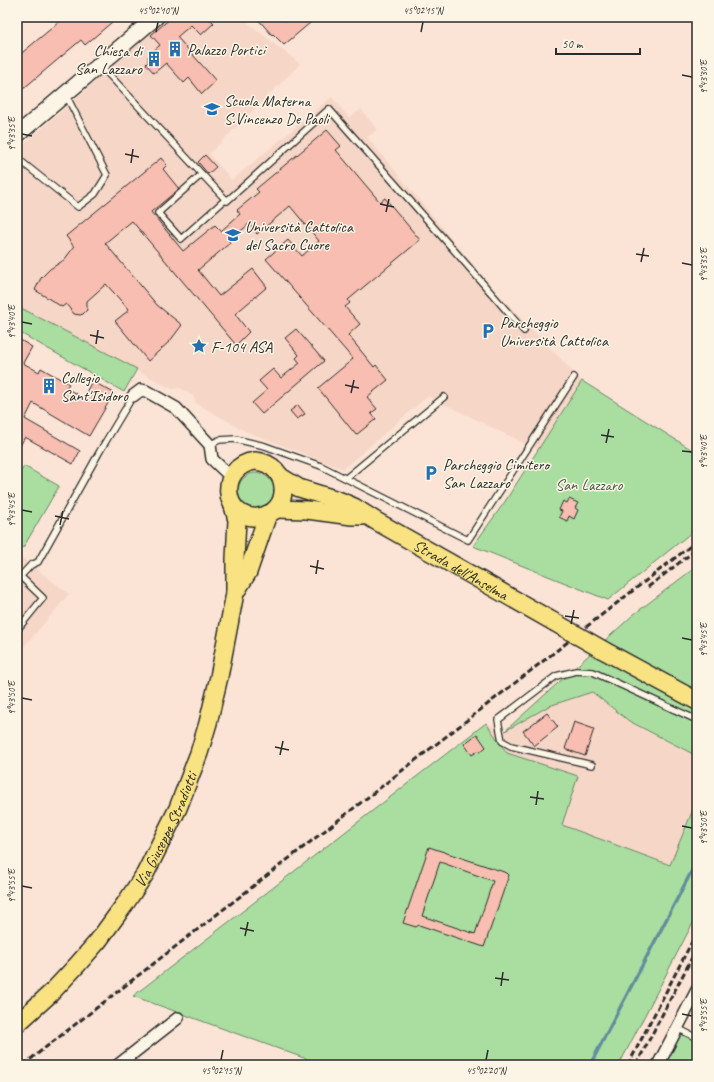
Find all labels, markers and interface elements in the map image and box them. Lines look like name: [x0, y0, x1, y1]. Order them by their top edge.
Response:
text: 45°02'10"N: [138, 4, 180, 17]
text: 45°02'15"N: [403, 4, 445, 17]
scale bar: [556, 30, 640, 56]
text: 50 m: [562, 36, 584, 52]
building icon: Palazzo Portici: [166, 40, 184, 58]
place label: Palazzo Portici: [187, 40, 267, 60]
place label: Chiesa di San Lazzaro: [75, 41, 144, 79]
building icon: Chiesa di San Lazzaro: [145, 50, 163, 68]
text: 9°43'30"E: [697, 58, 710, 94]
place label: Scuola Materna S.Vincenzo De Paoli: [224, 91, 330, 129]
school or university icon: Scuola Materna S.Vincenzo De Paoli: [203, 100, 221, 118]
text: 9°43'35"E: [5, 115, 18, 151]
place label: Università Cattolica del Sacro Cuore: [245, 217, 354, 255]
school or university icon: Università Cattolica del Sacro Cuore: [224, 226, 242, 244]
text: 9°43'35"E: [697, 246, 710, 282]
text: 9°43'40"E: [5, 303, 18, 339]
place label: Parcheggio Università Cattolica: [500, 313, 609, 351]
parking icon: Parcheggio Università Cattolica: [479, 322, 497, 340]
place icon: F-104 ASA: [190, 337, 208, 355]
place label: F-104 ASA: [211, 337, 273, 357]
place label: Collegio Sant'Isidoro: [61, 368, 129, 406]
building icon: Collegio Sant'Isidoro: [40, 377, 58, 395]
text: 9°43'40"E: [697, 433, 710, 469]
place label: Parcheggio Cimitero San Lazzaro: [443, 455, 551, 493]
parking icon: Parcheggio Cimitero San Lazzaro: [422, 464, 440, 482]
park label: San Lazzaro: [556, 475, 624, 495]
text: 9°43'45"E: [5, 491, 18, 527]
street label: Strada dell'Anselma: [410, 535, 513, 606]
text: 9°43'45"E: [697, 621, 710, 657]
text: 9°43'50"E: [5, 679, 18, 715]
street label: Via Giuseppe Stradiotti: [130, 768, 202, 891]
text: 9°43'50"E: [697, 809, 710, 845]
text: 9°43'55"E: [5, 867, 18, 903]
text: 9°43'55"E: [697, 997, 710, 1033]
text: 45°02'15"N: [201, 1064, 243, 1077]
text: 45°02'20"N: [466, 1064, 508, 1077]

